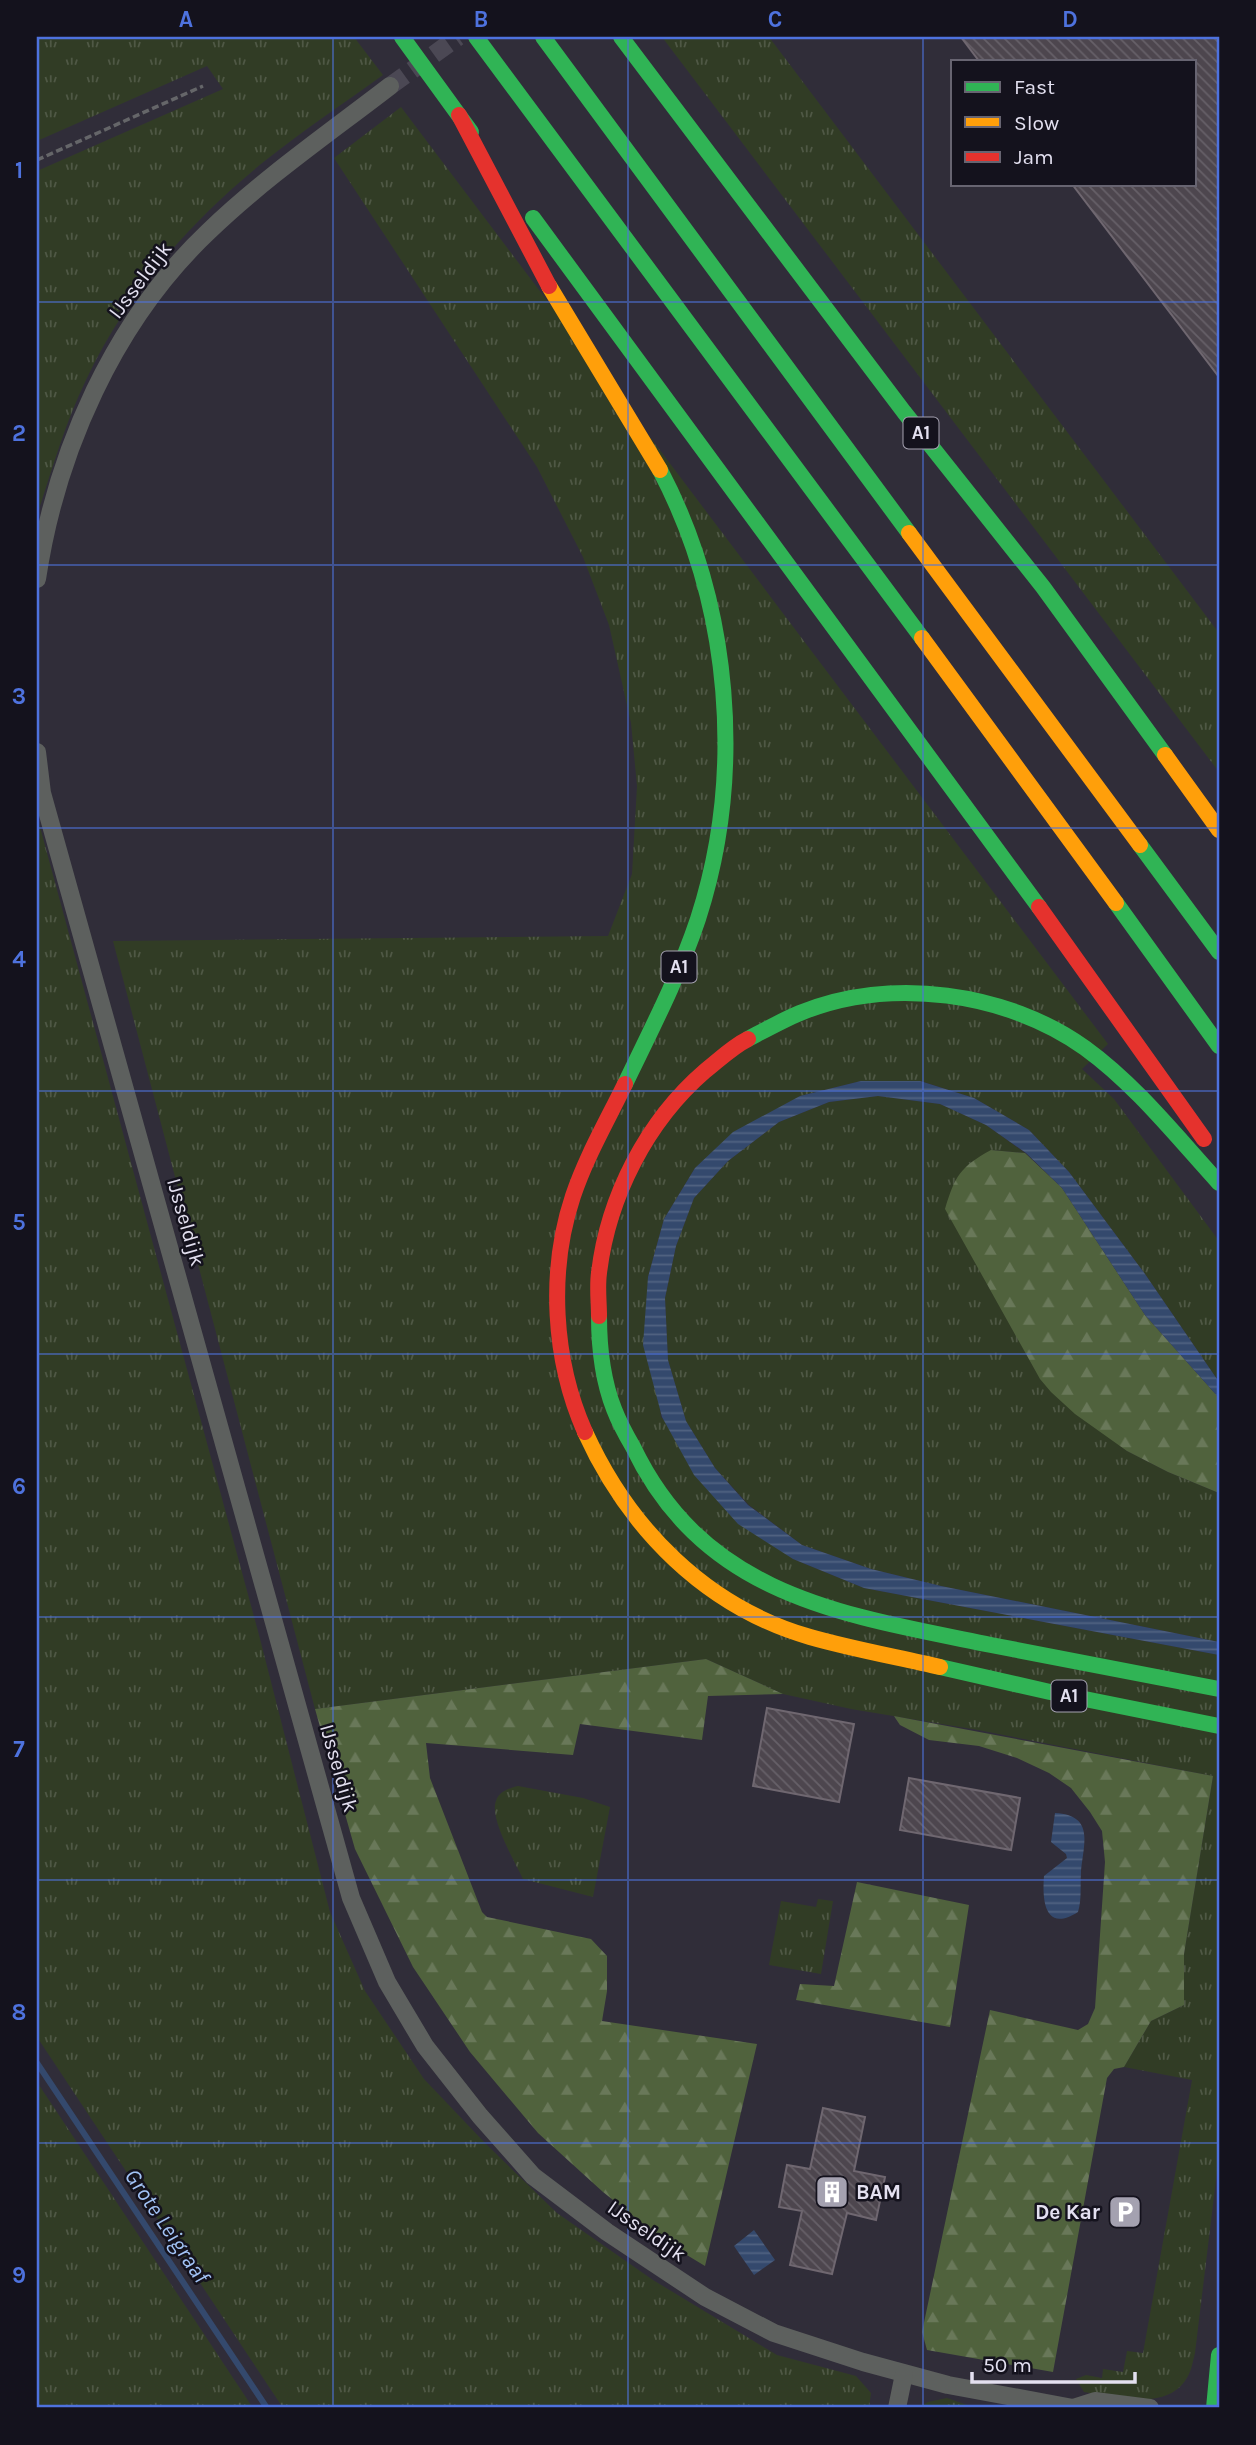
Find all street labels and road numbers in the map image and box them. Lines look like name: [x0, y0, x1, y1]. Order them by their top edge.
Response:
street label: IJsseldijk: [103, 237, 177, 323]
road number: A1: [904, 418, 939, 448]
road number: A1: [662, 951, 696, 982]
street label: IJsseldijk: [162, 1175, 210, 1269]
road number: A1: [1052, 1680, 1086, 1712]
street label: IJsseldijk: [315, 1721, 363, 1815]
street label: IJsseldijk: [603, 2195, 691, 2267]

